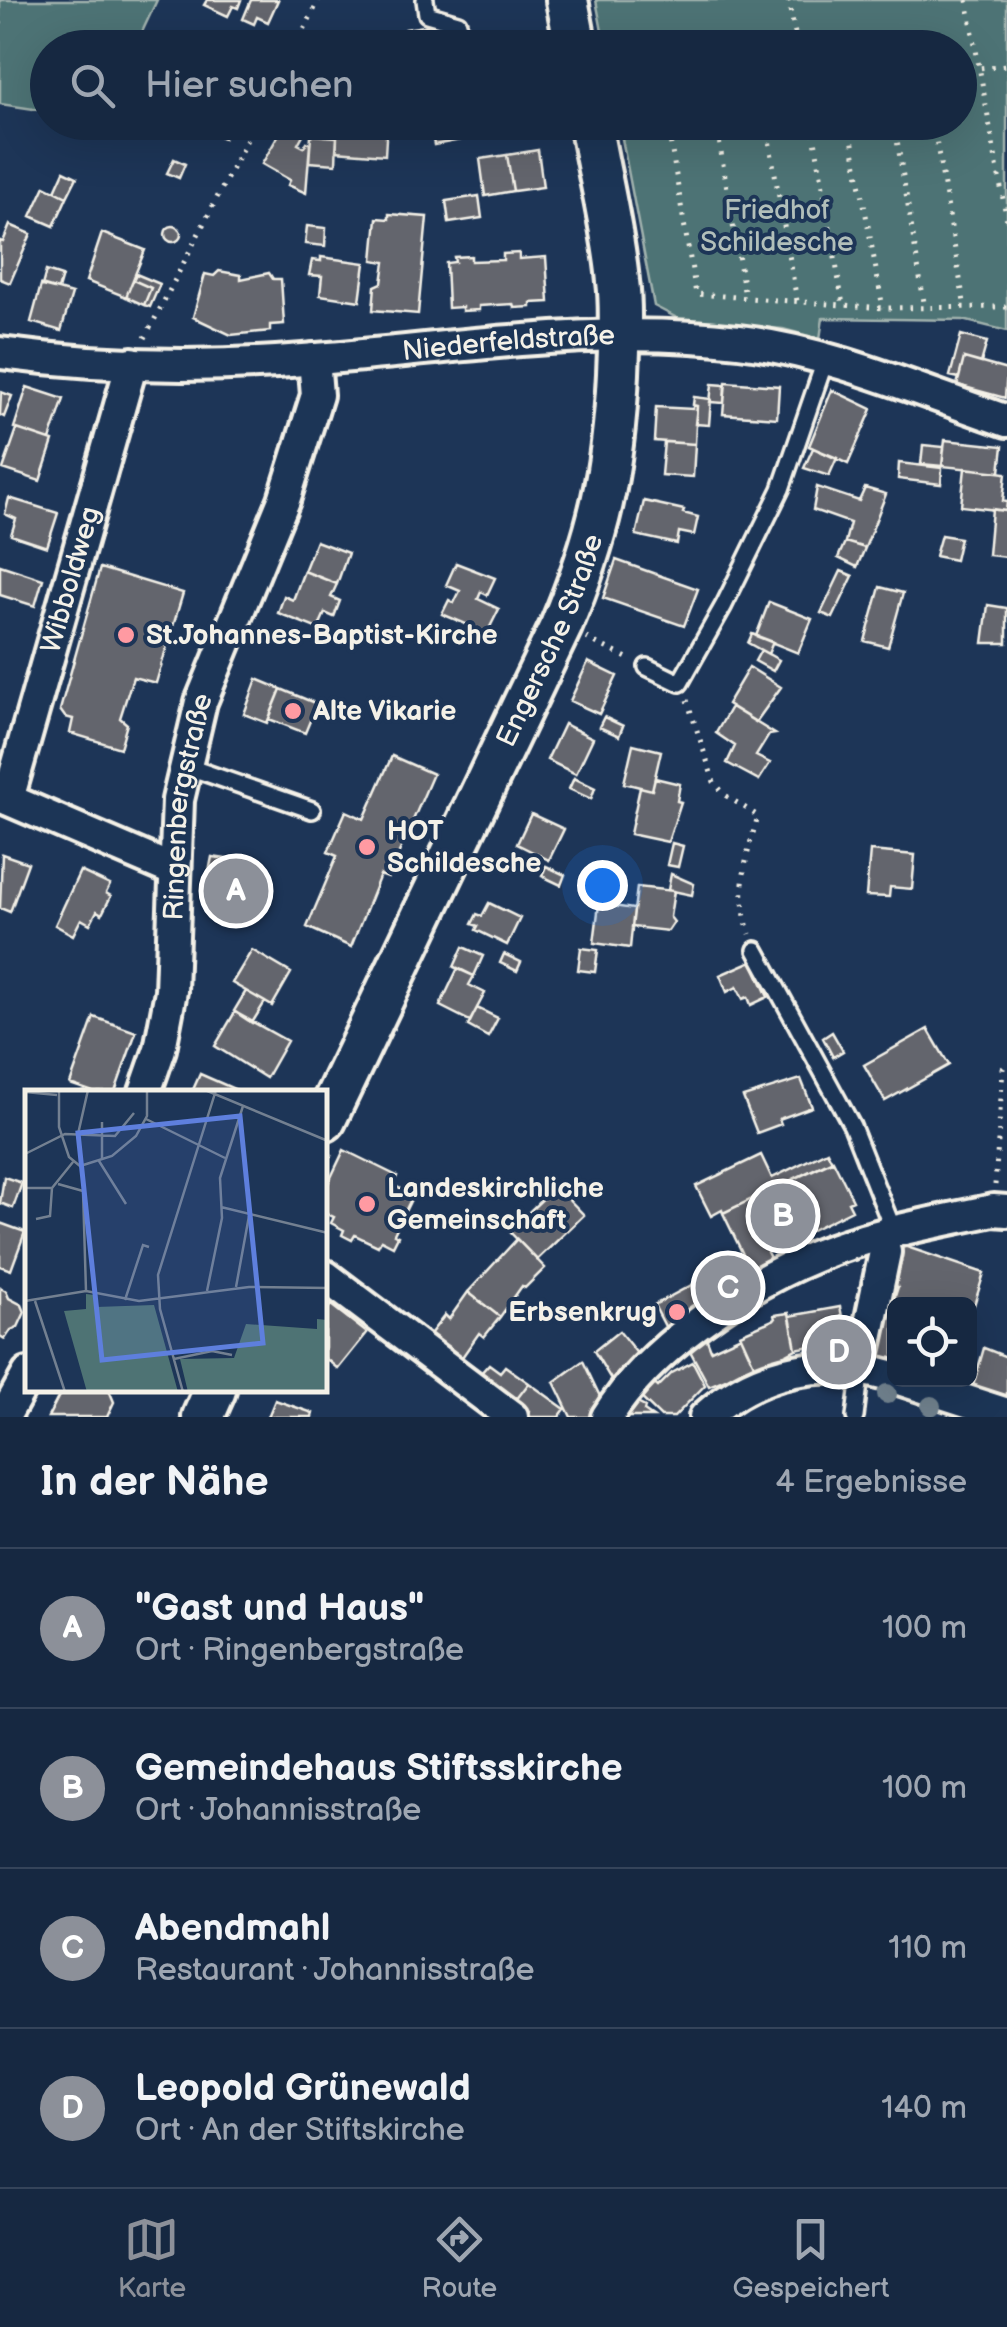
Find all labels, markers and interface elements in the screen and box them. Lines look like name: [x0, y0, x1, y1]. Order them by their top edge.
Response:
search box: [30, 30, 977, 140]
icon: search: [65, 58, 120, 113]
text: Hier suchen: [145, 63, 353, 108]
park label: Friedhof Schildesche: [700, 194, 854, 259]
street label: Niederfeldstraße: [401, 319, 615, 368]
street label: Wibboldweg: [34, 503, 107, 657]
street label: Engersche Straße: [489, 530, 610, 752]
place label: St.Johannes-Baptist-Kirche: [146, 619, 498, 652]
marker: St.Johannes-Baptist-Kirche: [115, 624, 137, 646]
street label: Ringenbergstraße: [157, 688, 219, 921]
place label: Alte Vikarie: [312, 695, 456, 728]
marker: Alte Vikarie: [282, 700, 304, 722]
place label: HOT Schildesche: [387, 815, 541, 880]
marker: HOT Schildesche: [356, 836, 378, 858]
pin: A: [204, 854, 268, 928]
your location: [577, 860, 628, 911]
inset map: [25, 1090, 328, 1392]
place label: Landeskirchliche Gemeinschaft: [387, 1172, 604, 1237]
pin: B: [750, 1178, 816, 1254]
marker: Landeskirchliche Gemeinschaft: [356, 1193, 378, 1215]
pin: C: [696, 1250, 760, 1326]
place label: Erbsenkrug: [508, 1296, 657, 1329]
map controls: [887, 1297, 977, 1387]
button: locate: [887, 1297, 977, 1387]
marker: Erbsenkrug: [666, 1301, 688, 1323]
pin: D: [806, 1314, 872, 1390]
text: In der Nähe: [40, 1457, 269, 1508]
text: 4 Ergebnisse: [775, 1463, 967, 1502]
text: "Gast und Haus": [135, 1586, 424, 1631]
text: A: [63, 1609, 82, 1648]
text: 100 m: [882, 1609, 967, 1648]
text: Ort · Ringenbergstraße: [135, 1631, 464, 1670]
text: Gemeindehaus Stiftsskirche: [135, 1746, 623, 1791]
text: B: [61, 1769, 84, 1808]
text: 100 m: [882, 1769, 967, 1808]
text: Ort · Johannisstraße: [135, 1791, 421, 1830]
text: Abendmahl: [135, 1906, 330, 1951]
text: C: [61, 1929, 84, 1968]
text: 110 m: [888, 1929, 967, 1968]
text: Restaurant · Johannisstraße: [135, 1951, 534, 1990]
text: Leopold Grünewald: [135, 2066, 471, 2111]
text: D: [61, 2089, 84, 2128]
text: 140 m: [881, 2089, 967, 2128]
text: Ort · An der Stiftskirche: [135, 2111, 465, 2150]
tab: Karte: [118, 2212, 186, 2305]
tab: Route: [422, 2212, 497, 2305]
tab: Gespeichert: [732, 2212, 889, 2305]

